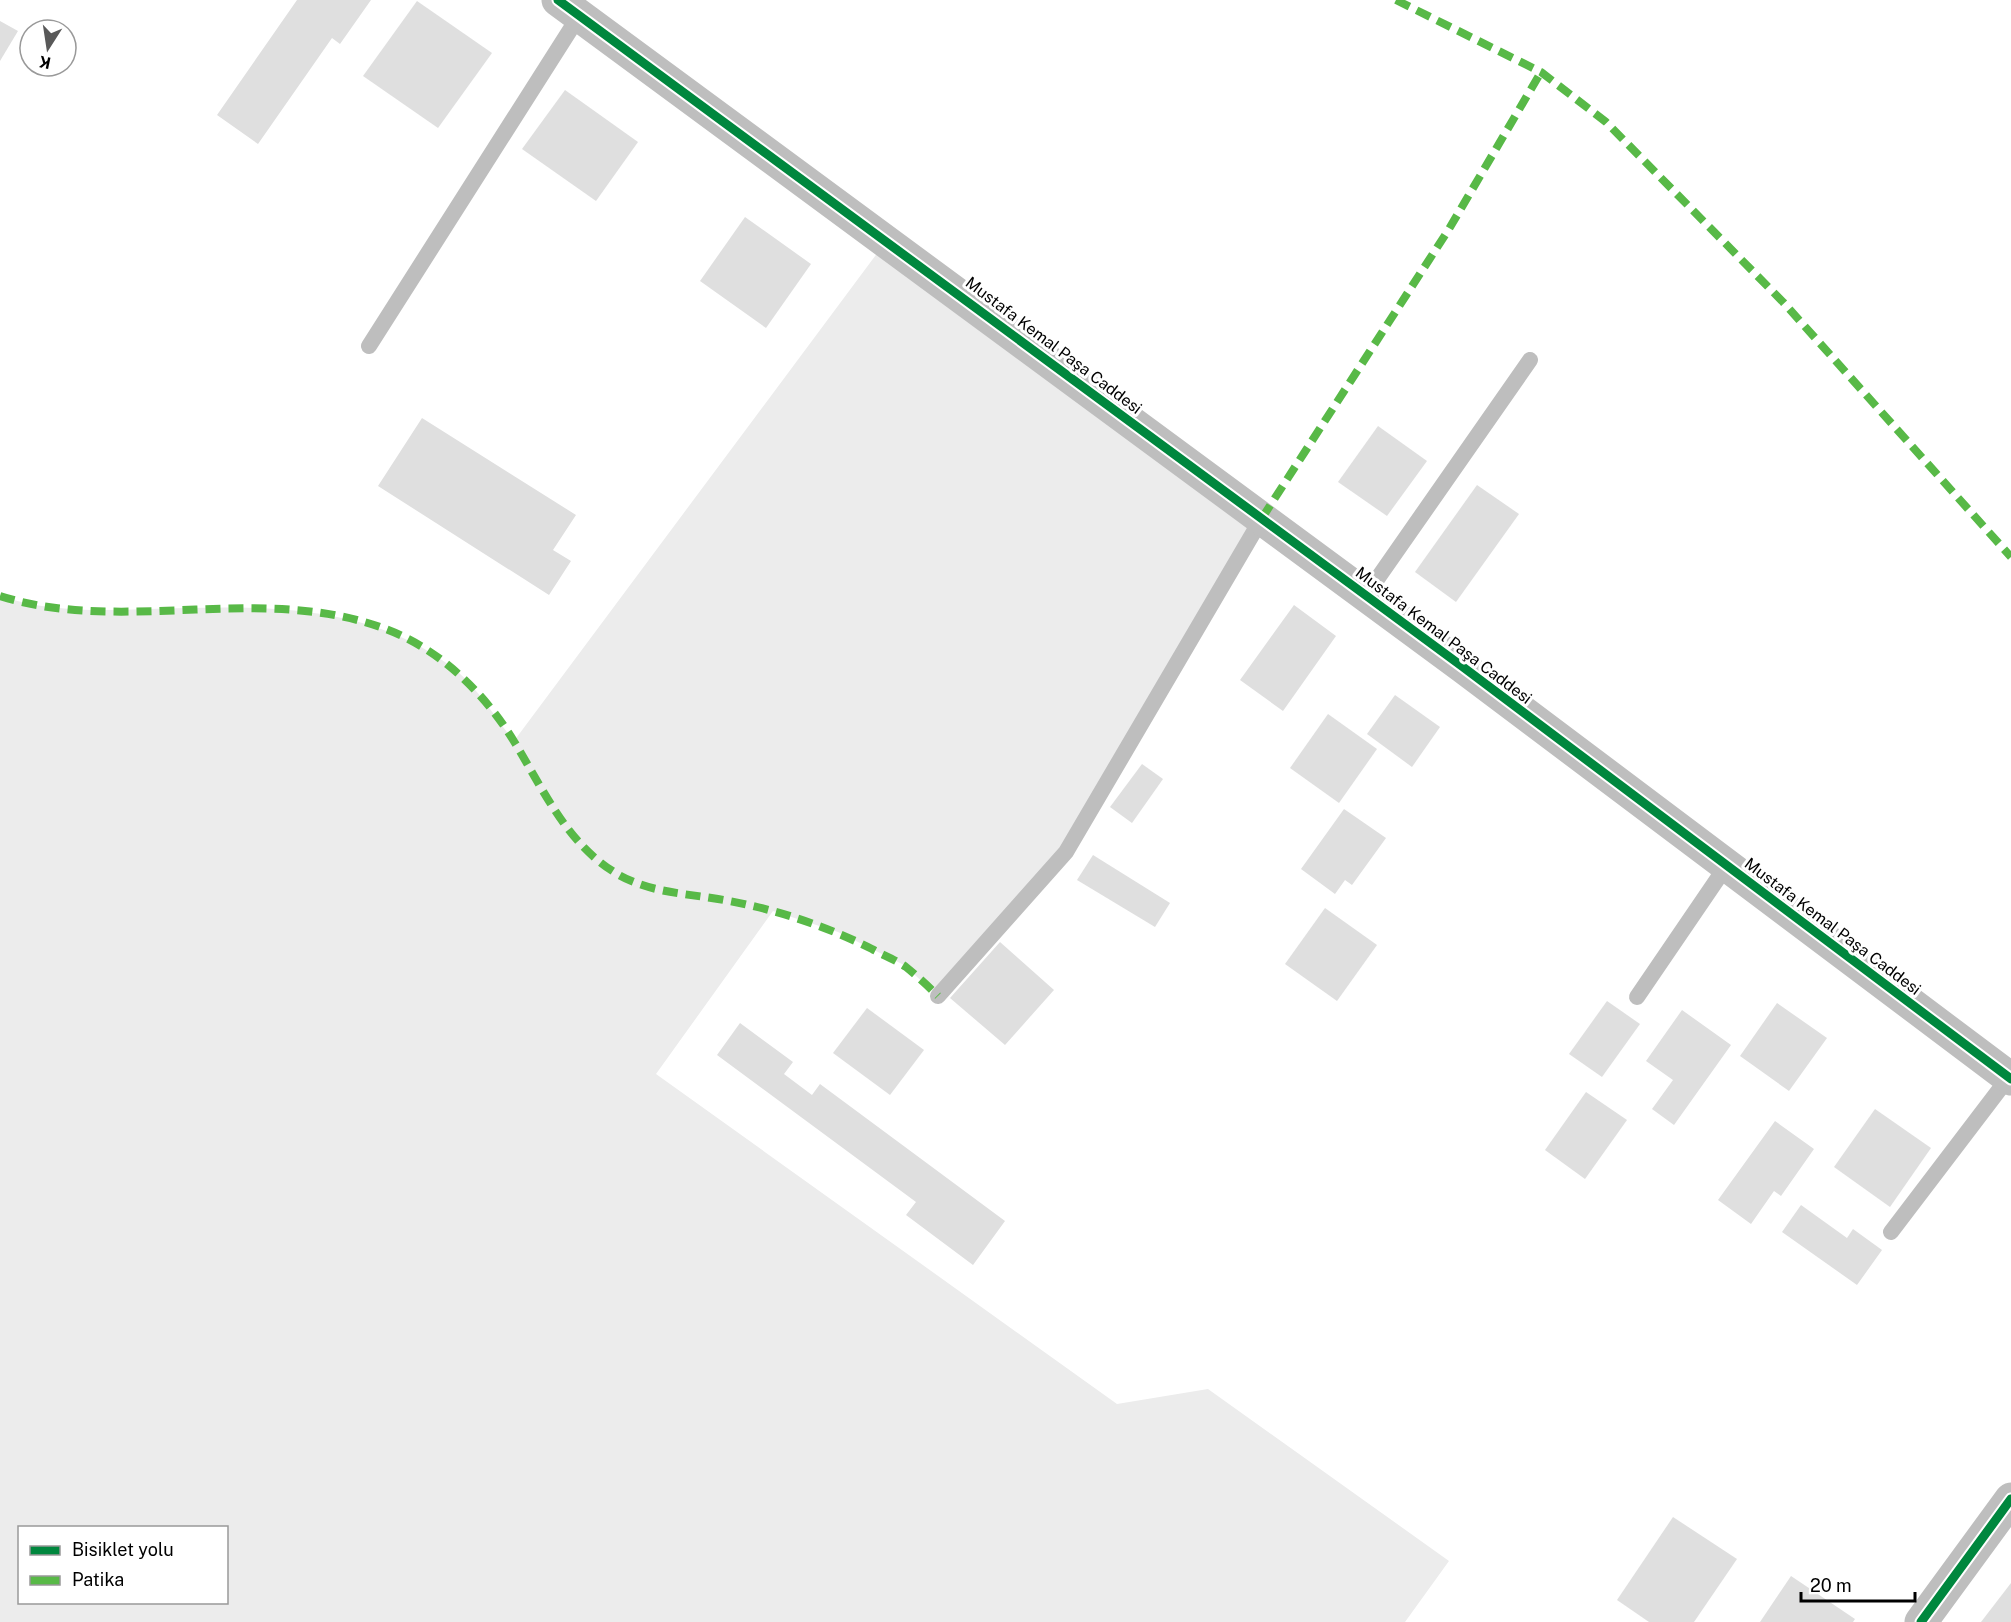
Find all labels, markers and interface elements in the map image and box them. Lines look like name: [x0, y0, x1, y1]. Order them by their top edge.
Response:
north arrow: [18, 18, 78, 78]
text: K: [37, 52, 53, 73]
street label: Mustafa Kemal Paşa Caddesi: [962, 273, 1146, 418]
street label: Mustafa Kemal Paşa Caddesi: [1352, 563, 1536, 708]
street label: Mustafa Kemal Paşa Caddesi: [1741, 854, 1925, 999]
legend: [18, 1526, 228, 1604]
text: Bisiklet yolu: [72, 1539, 174, 1560]
scale bar: [1801, 1565, 1915, 1603]
text: Patika: [72, 1569, 124, 1590]
text: 20 m: [1810, 1575, 1852, 1596]

